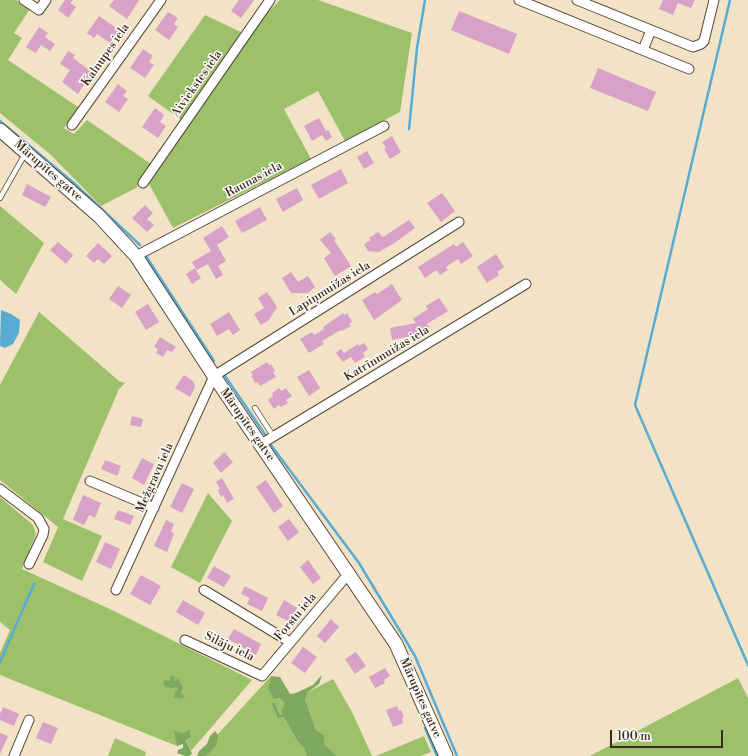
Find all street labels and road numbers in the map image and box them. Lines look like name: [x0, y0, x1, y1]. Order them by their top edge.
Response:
street label: Kalnupes iela: [79, 21, 133, 89]
street label: Aiviekstes iela: [169, 48, 225, 120]
street label: Mārupītes gatve: [11, 137, 85, 205]
street label: Raunas iela: [223, 159, 285, 201]
street label: Lapiņmuižas iela: [287, 258, 373, 320]
street label: Katrīnmuižas iela: [342, 323, 432, 385]
street label: Mārupītes gatve: [216, 386, 278, 464]
street label: Mežgravu iela: [133, 441, 177, 515]
street label: Forstu iela: [272, 590, 320, 644]
street label: Silāju iela: [202, 629, 256, 665]
street label: Mārupītes gatve: [396, 656, 444, 740]

